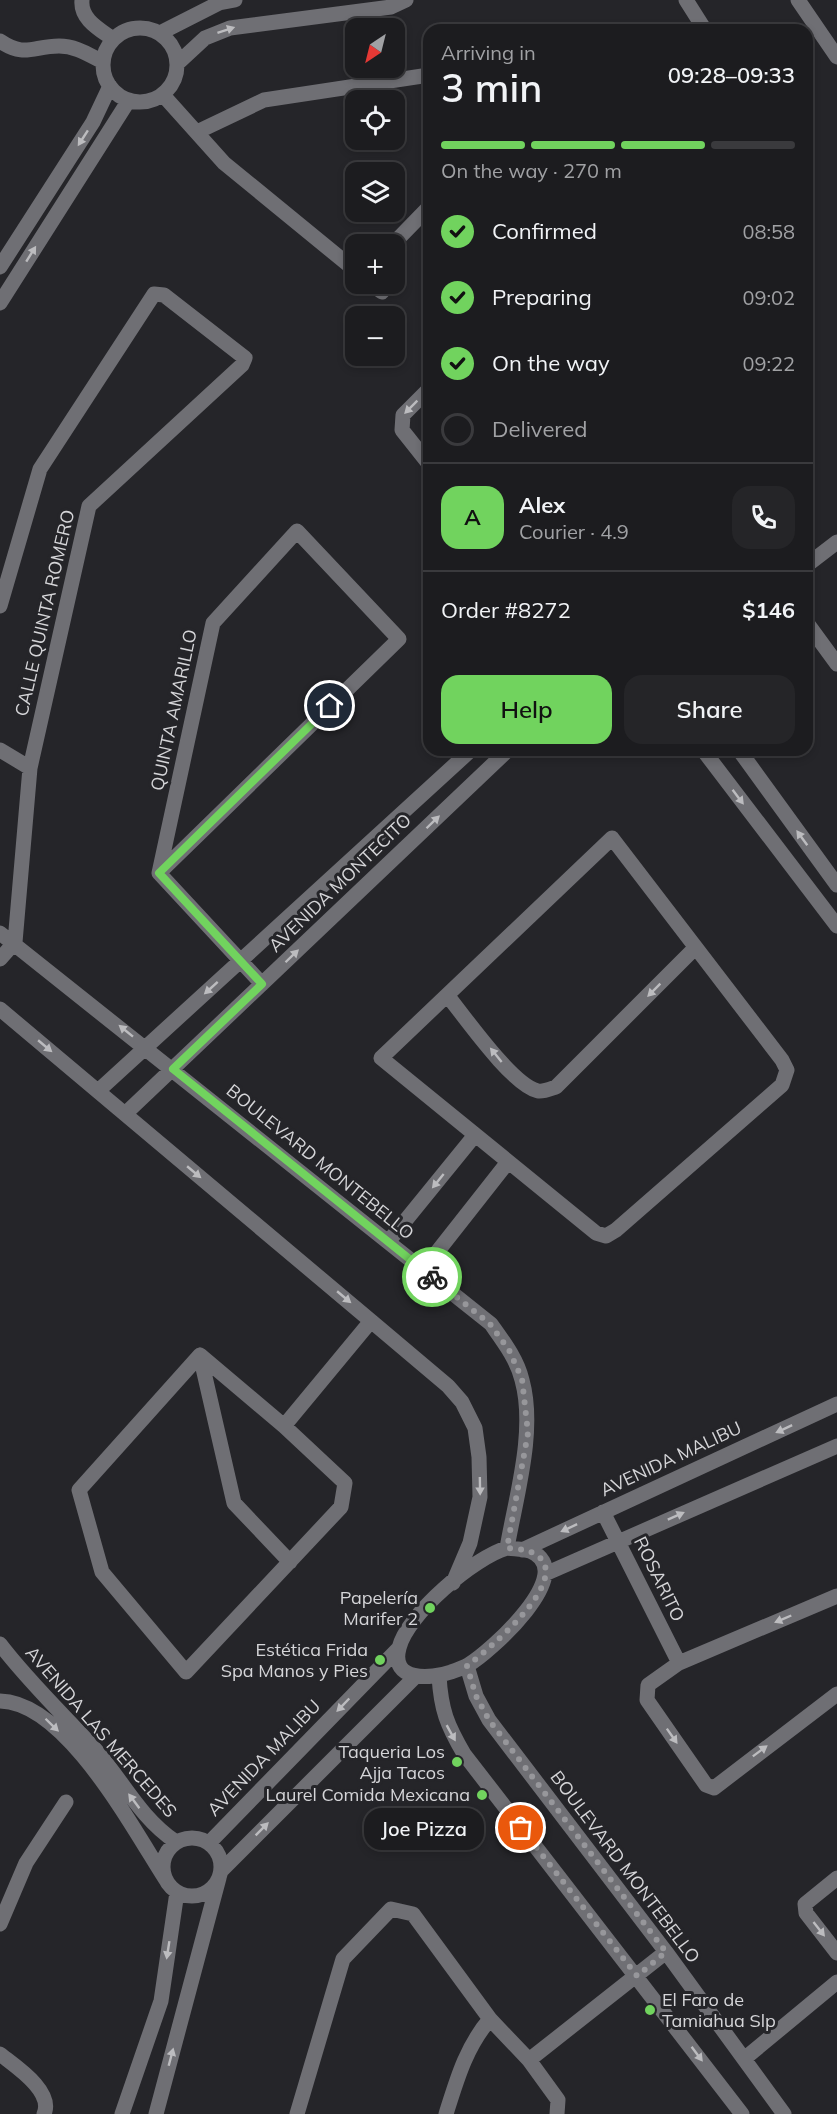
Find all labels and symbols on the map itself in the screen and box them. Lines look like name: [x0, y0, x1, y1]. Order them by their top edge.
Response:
north arrow: [345, 18, 405, 78]
one-way arrow: [217, 25, 235, 35]
one-way arrow: [77, 130, 88, 146]
one-way arrow: [26, 245, 37, 262]
one-way arrow: [404, 400, 418, 414]
street label: CALLE QUINTA ROMERO: [10, 507, 79, 718]
street label: QUINTA AMARILLO: [145, 627, 202, 793]
pin: [304, 680, 355, 731]
one-way arrow: [732, 789, 744, 804]
street label: AVENIDA MONTECITO: [263, 808, 416, 957]
one-way arrow: [426, 815, 440, 829]
one-way arrow: [797, 830, 809, 845]
one-way arrow: [284, 949, 299, 963]
one-way arrow: [204, 981, 219, 994]
one-way arrow: [647, 982, 661, 996]
one-way arrow: [118, 1025, 134, 1038]
one-way arrow: [37, 1040, 53, 1053]
one-way arrow: [490, 1047, 503, 1062]
street label: BOULEVARD MONTEBELLO: [222, 1079, 419, 1244]
one-way arrow: [186, 1165, 201, 1178]
one-way arrow: [432, 1173, 445, 1188]
courier: [402, 1247, 462, 1307]
one-way arrow: [336, 1291, 351, 1303]
street label: AVENIDA MALIBU: [597, 1416, 745, 1501]
one-way arrow: [775, 1424, 792, 1433]
one-way arrow: [475, 1476, 485, 1495]
one-way arrow: [667, 1511, 685, 1521]
one-way arrow: [560, 1524, 577, 1533]
street label: ROSARITO: [629, 1533, 690, 1625]
place label: Papelería Marifer 2: [340, 1586, 418, 1630]
marker: Papelería Marifer 2: [423, 1601, 437, 1615]
one-way arrow: [774, 1615, 792, 1624]
place label: Estética Frida Spa Manos y Pies: [221, 1638, 368, 1682]
street label: AVENIDA LAS MERCEDES: [21, 1641, 182, 1822]
marker: Estética Frida Spa Manos y Pies: [373, 1653, 387, 1667]
street label: AVENIDA MALIBU: [202, 1695, 325, 1821]
one-way arrow: [336, 1698, 350, 1712]
one-way arrow: [44, 1717, 58, 1731]
one-way arrow: [446, 1724, 456, 1741]
one-way arrow: [666, 1728, 677, 1744]
place label: Taqueria Los Ajja Tacos: [338, 1740, 445, 1784]
one-way arrow: [752, 1745, 768, 1757]
marker: Taqueria Los Ajja Tacos: [450, 1755, 464, 1769]
street label: BOULEVARD MONTEBELLO: [546, 1766, 705, 1967]
place label: Laurel Comida Mexicana: [265, 1783, 470, 1806]
marker: Laurel Comida Mexicana: [475, 1788, 489, 1802]
one-way arrow: [129, 1794, 141, 1809]
pin: [495, 1802, 546, 1853]
callout: Joe Pizza: [365, 1807, 485, 1849]
one-way arrow: [255, 1822, 270, 1836]
one-way arrow: [812, 1922, 824, 1937]
one-way arrow: [164, 1940, 173, 1959]
place label: El Faro de Tamiahua Slp: [662, 1988, 776, 2032]
marker: El Faro de Tamiahua Slp: [643, 2003, 657, 2017]
one-way arrow: [690, 2047, 702, 2062]
one-way arrow: [167, 2048, 176, 2066]

